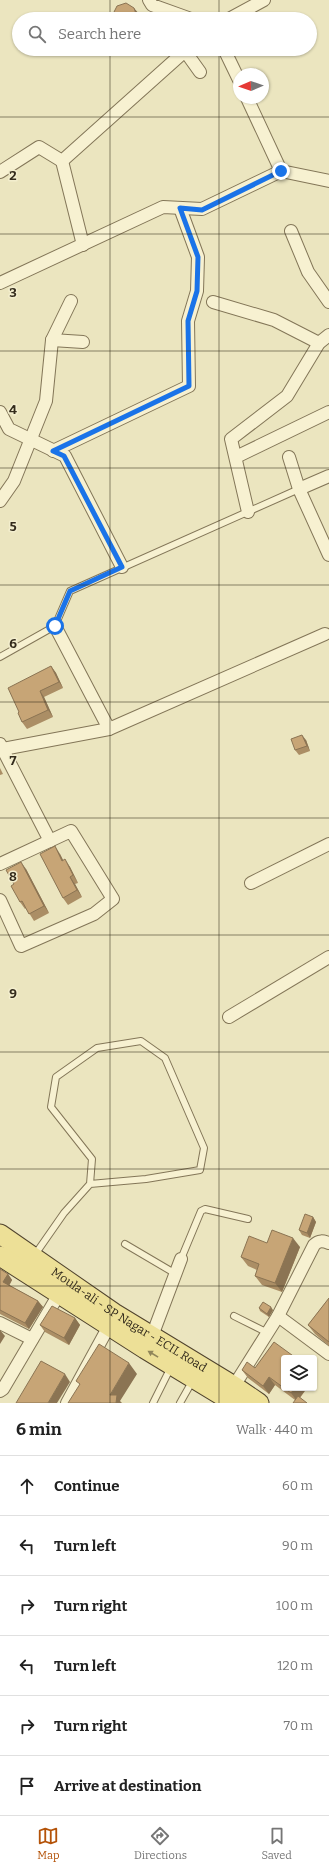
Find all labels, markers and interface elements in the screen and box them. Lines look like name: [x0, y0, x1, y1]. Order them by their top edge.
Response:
search box: [12, 12, 317, 56]
icon: search: [26, 23, 48, 45]
text: Search here: [58, 25, 141, 43]
north arrow: [233, 68, 269, 104]
route end: [272, 162, 290, 180]
text: 2: [9, 168, 17, 183]
text: 3: [9, 285, 17, 300]
text: 4: [9, 402, 17, 417]
text: 5: [9, 519, 17, 534]
route start: [46, 617, 64, 635]
text: 6: [9, 636, 17, 651]
text: 7: [10, 753, 17, 768]
text: 8: [9, 869, 17, 884]
text: 9: [9, 986, 17, 1001]
street label: Moula-ali - SP Nagar - ECIL Road: [49, 1265, 209, 1375]
one-way arrow: [147, 1350, 159, 1357]
map controls: [281, 1355, 317, 1391]
button: layers: [281, 1355, 317, 1391]
text: 6 min: [16, 1419, 62, 1440]
text: Walk · 440 m: [236, 1422, 313, 1437]
icon: ahead: [16, 1475, 38, 1497]
text: Continue: [54, 1477, 120, 1495]
text: 60 m: [282, 1478, 313, 1493]
icon: left: [16, 1535, 38, 1557]
text: Turn left: [54, 1537, 116, 1555]
text: 90 m: [282, 1538, 313, 1553]
icon: right: [16, 1595, 38, 1617]
text: Turn right: [54, 1597, 127, 1615]
text: 100 m: [276, 1598, 313, 1613]
icon: left: [16, 1655, 38, 1677]
text: Turn left: [54, 1657, 116, 1675]
text: 120 m: [277, 1658, 313, 1673]
icon: right: [16, 1715, 38, 1737]
text: Turn right: [54, 1717, 127, 1735]
text: 70 m: [283, 1718, 313, 1733]
icon: arrive: [16, 1775, 38, 1797]
text: Arrive at destination: [54, 1777, 201, 1795]
tab: Map: [37, 1825, 59, 1862]
tab: Directions: [134, 1825, 187, 1862]
tab: Saved: [261, 1825, 292, 1862]

